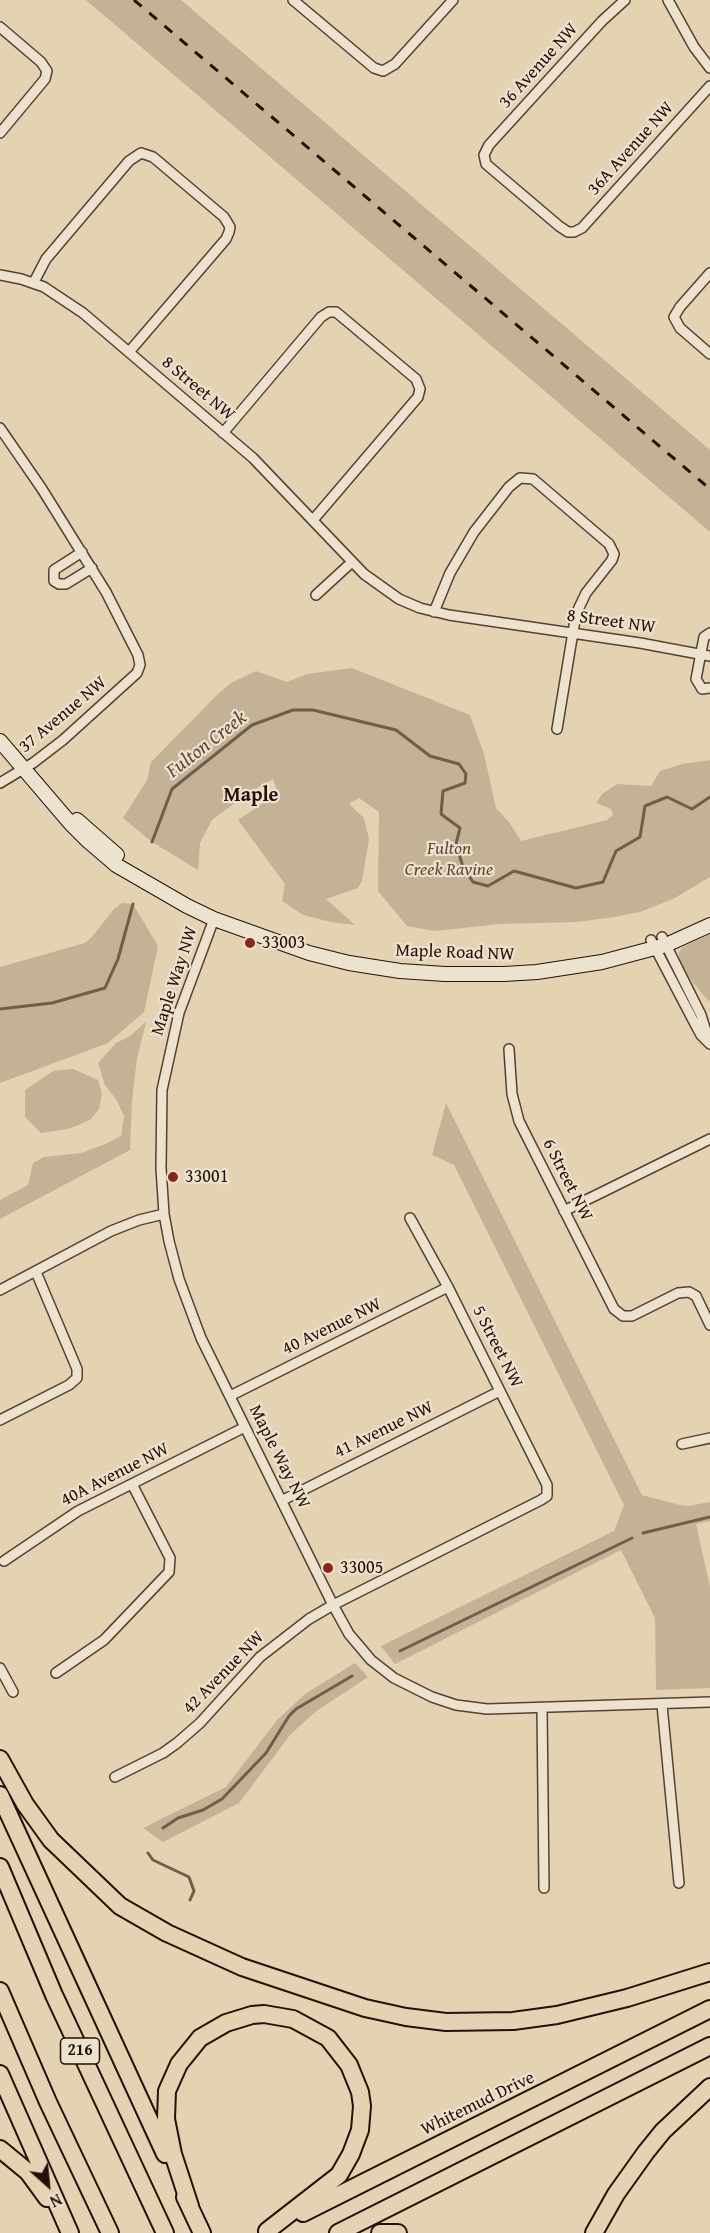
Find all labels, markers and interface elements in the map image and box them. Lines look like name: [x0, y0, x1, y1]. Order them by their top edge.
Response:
street label: 36 Avenue NW: [495, 19, 583, 113]
street label: 36A Avenue NW: [583, 98, 679, 200]
street label: 8 Street NW: [157, 352, 239, 426]
street label: 8 Street NW: [565, 605, 657, 639]
street label: 37 Avenue NW: [15, 672, 111, 758]
water label: Fulton Creek: [162, 706, 252, 784]
district label: Maple: [224, 784, 278, 808]
park label: Fulton Creek Ravine: [405, 838, 493, 880]
street label: Maple Way NW: [147, 924, 203, 1038]
place label: 33003: [262, 932, 305, 954]
marker: 33003: [243, 936, 257, 950]
street label: Maple Road NW: [395, 940, 515, 966]
street label: 6 Street NW: [537, 1135, 597, 1225]
place label: 33001: [185, 1166, 228, 1188]
marker: 33001: [166, 1170, 180, 1184]
street label: 40 Avenue NW: [279, 1294, 385, 1360]
street label: 5 Street NW: [467, 1302, 527, 1392]
street label: 41 Avenue NW: [331, 1397, 437, 1463]
street label: Maple Way NW: [244, 1402, 314, 1512]
street label: 40A Avenue NW: [57, 1438, 173, 1512]
place label: 33005: [340, 1557, 383, 1579]
marker: 33005: [321, 1561, 335, 1575]
street label: 42 Avenue NW: [179, 1627, 269, 1719]
road number: 216: [60, 2038, 100, 2064]
street label: Whitemud Drive: [418, 2067, 538, 2141]
north arrow: [18, 2155, 78, 2215]
text: N: [46, 2188, 66, 2214]

